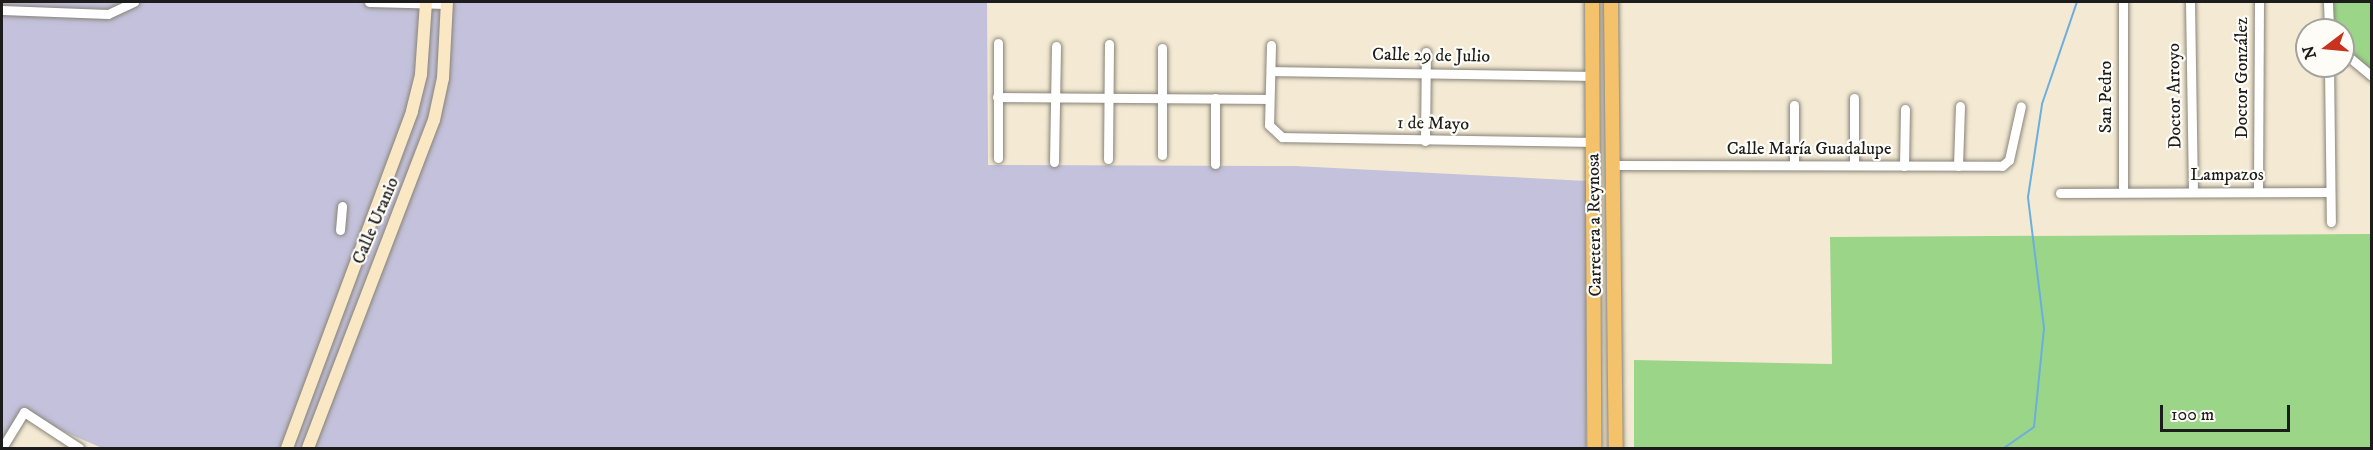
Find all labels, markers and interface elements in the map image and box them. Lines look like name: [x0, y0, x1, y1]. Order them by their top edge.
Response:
street label: Doctor González: [2231, 17, 2253, 139]
north arrow: [2295, 18, 2355, 78]
street label: Doctor Arroyo: [2163, 43, 2187, 149]
text: N: [2298, 43, 2321, 61]
street label: Calle 29 de Julio: [1372, 44, 1490, 68]
street label: San Pedro: [2095, 61, 2117, 133]
street label: 1 de Mayo: [1397, 113, 1469, 135]
street label: Calle María Guadalupe: [1727, 138, 1891, 160]
street label: Carretera a Reynosa: [1583, 153, 1607, 297]
street label: Lampazos: [2190, 164, 2264, 186]
street label: Calle Uranio: [348, 174, 404, 268]
scale bar: [2163, 393, 2294, 431]
text: 100 m: [2171, 404, 2214, 426]

